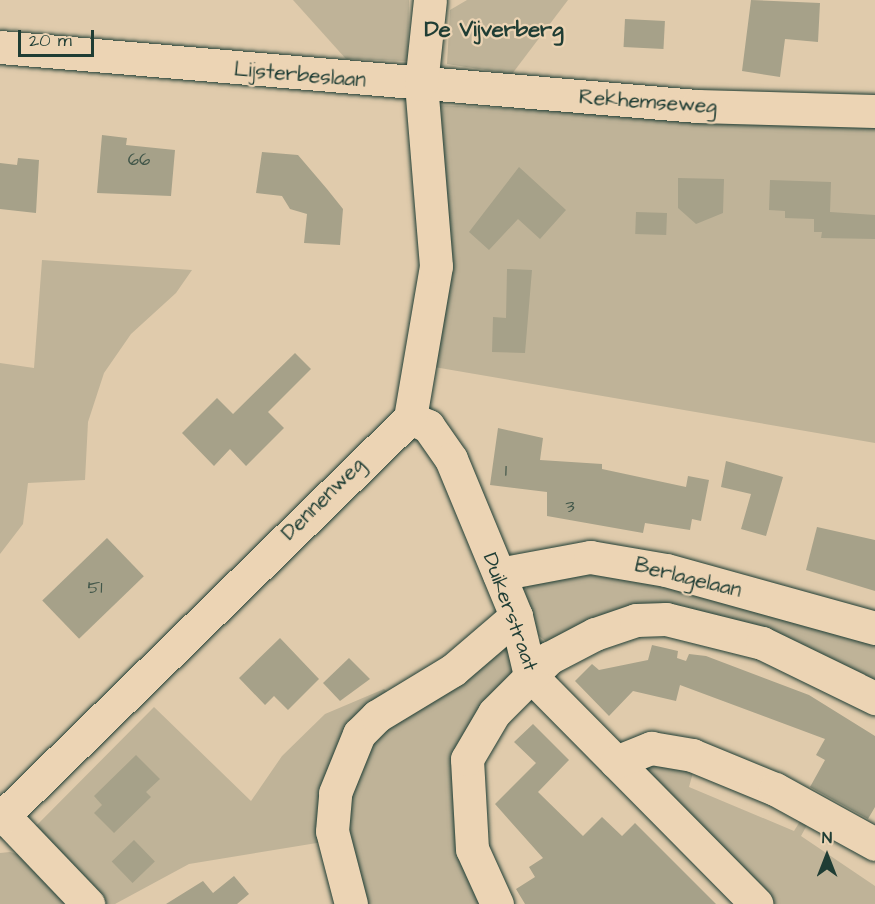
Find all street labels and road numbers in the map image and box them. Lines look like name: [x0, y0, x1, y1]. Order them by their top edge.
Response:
street label: Lijsterbeslaan: [233, 57, 367, 93]
street label: Rekhemseweg: [578, 85, 718, 119]
street label: Dennenweg: [276, 452, 370, 546]
street label: Duikerstraat: [477, 550, 543, 674]
street label: Berlagelaan: [632, 553, 744, 603]

